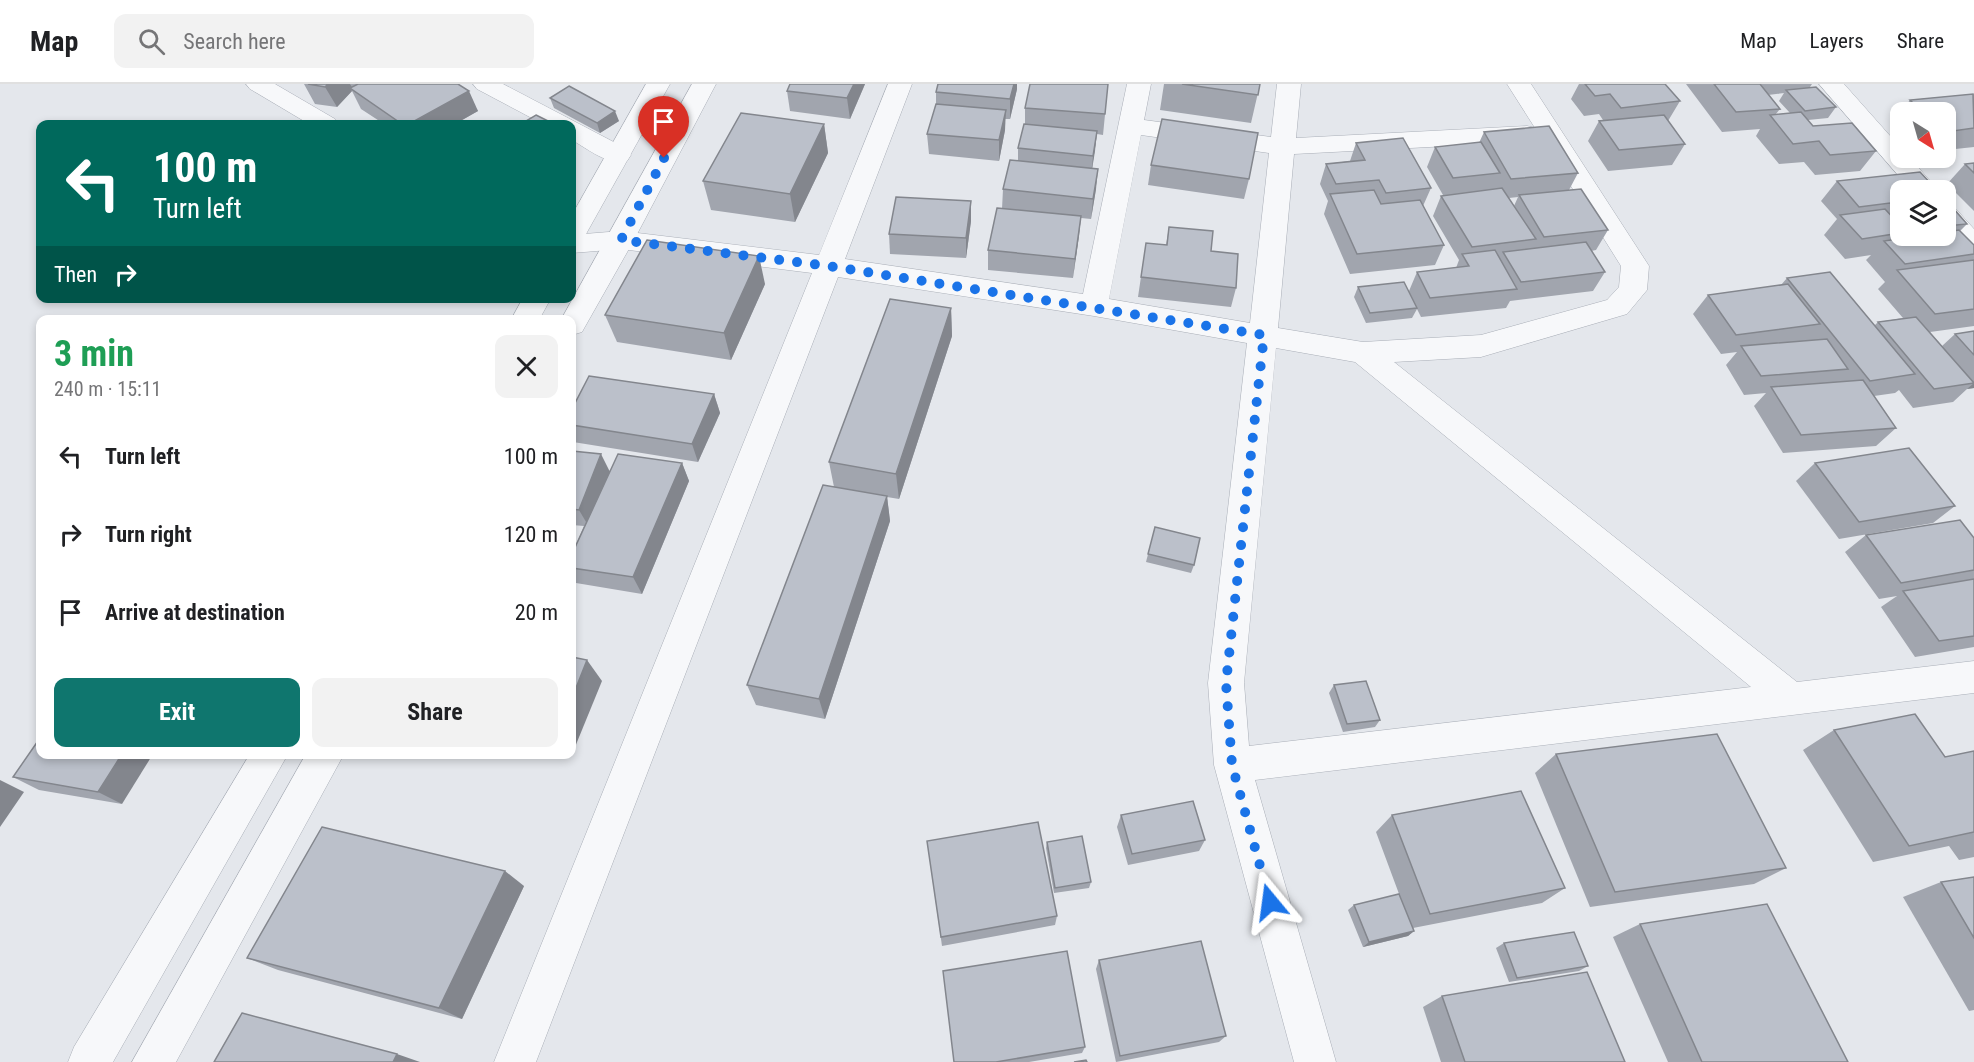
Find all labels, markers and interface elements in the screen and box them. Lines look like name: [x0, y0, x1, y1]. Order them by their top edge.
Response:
search box: [114, 14, 534, 68]
text: Map: [30, 25, 78, 58]
icon: search: [135, 25, 168, 58]
text: Search here: [183, 29, 286, 54]
text: Map: [1740, 29, 1777, 53]
text: Layers: [1810, 29, 1864, 53]
text: Share: [1897, 29, 1944, 53]
pin: [638, 96, 689, 158]
north arrow: [1890, 102, 1956, 168]
map controls: [1890, 102, 1956, 246]
icon: arrive: [647, 105, 680, 138]
text: 100 m: [153, 143, 258, 192]
icon: left: [54, 144, 132, 222]
button: layers: [1890, 180, 1956, 246]
text: Turn left: [153, 193, 242, 225]
icon: right: [109, 258, 142, 291]
text: Then: [54, 262, 97, 287]
text: 3 min: [54, 333, 134, 375]
button: close: [495, 335, 558, 398]
text: 240 m · 15:11: [54, 377, 161, 401]
icon: left: [54, 440, 87, 473]
text: Turn left: [105, 444, 180, 469]
text: 100 m: [504, 444, 558, 469]
icon: right: [54, 518, 87, 551]
text: Turn right: [105, 522, 192, 547]
text: 120 m: [504, 522, 558, 547]
icon: arrive: [54, 596, 87, 629]
text: Arrive at destination: [105, 600, 285, 625]
text: 20 m: [515, 600, 558, 625]
button: Exit: [54, 678, 300, 747]
button: Share: [312, 678, 558, 747]
position arrow: [1238, 870, 1302, 934]

